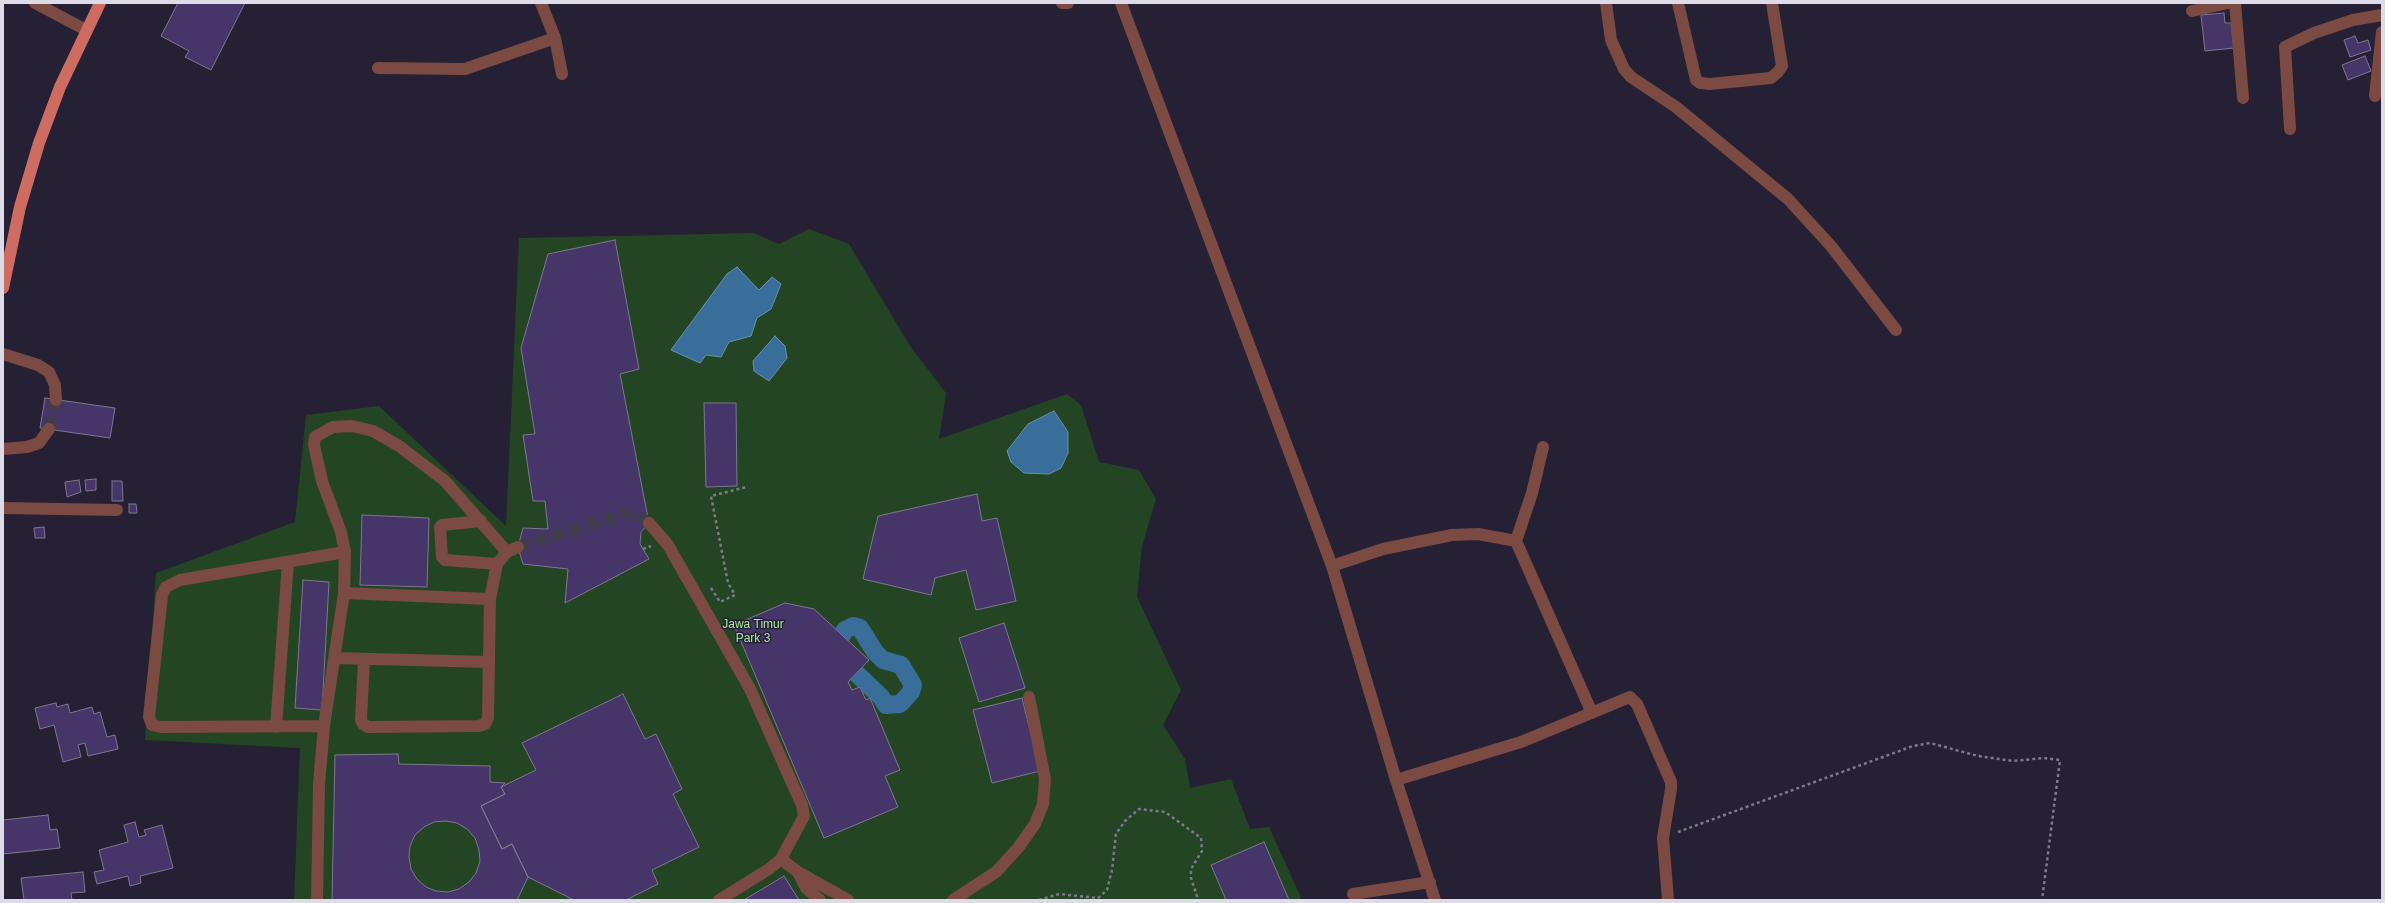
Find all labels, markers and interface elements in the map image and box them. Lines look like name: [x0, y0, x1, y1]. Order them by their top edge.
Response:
park label: Jawa Timur Park 3: [722, 618, 784, 646]

